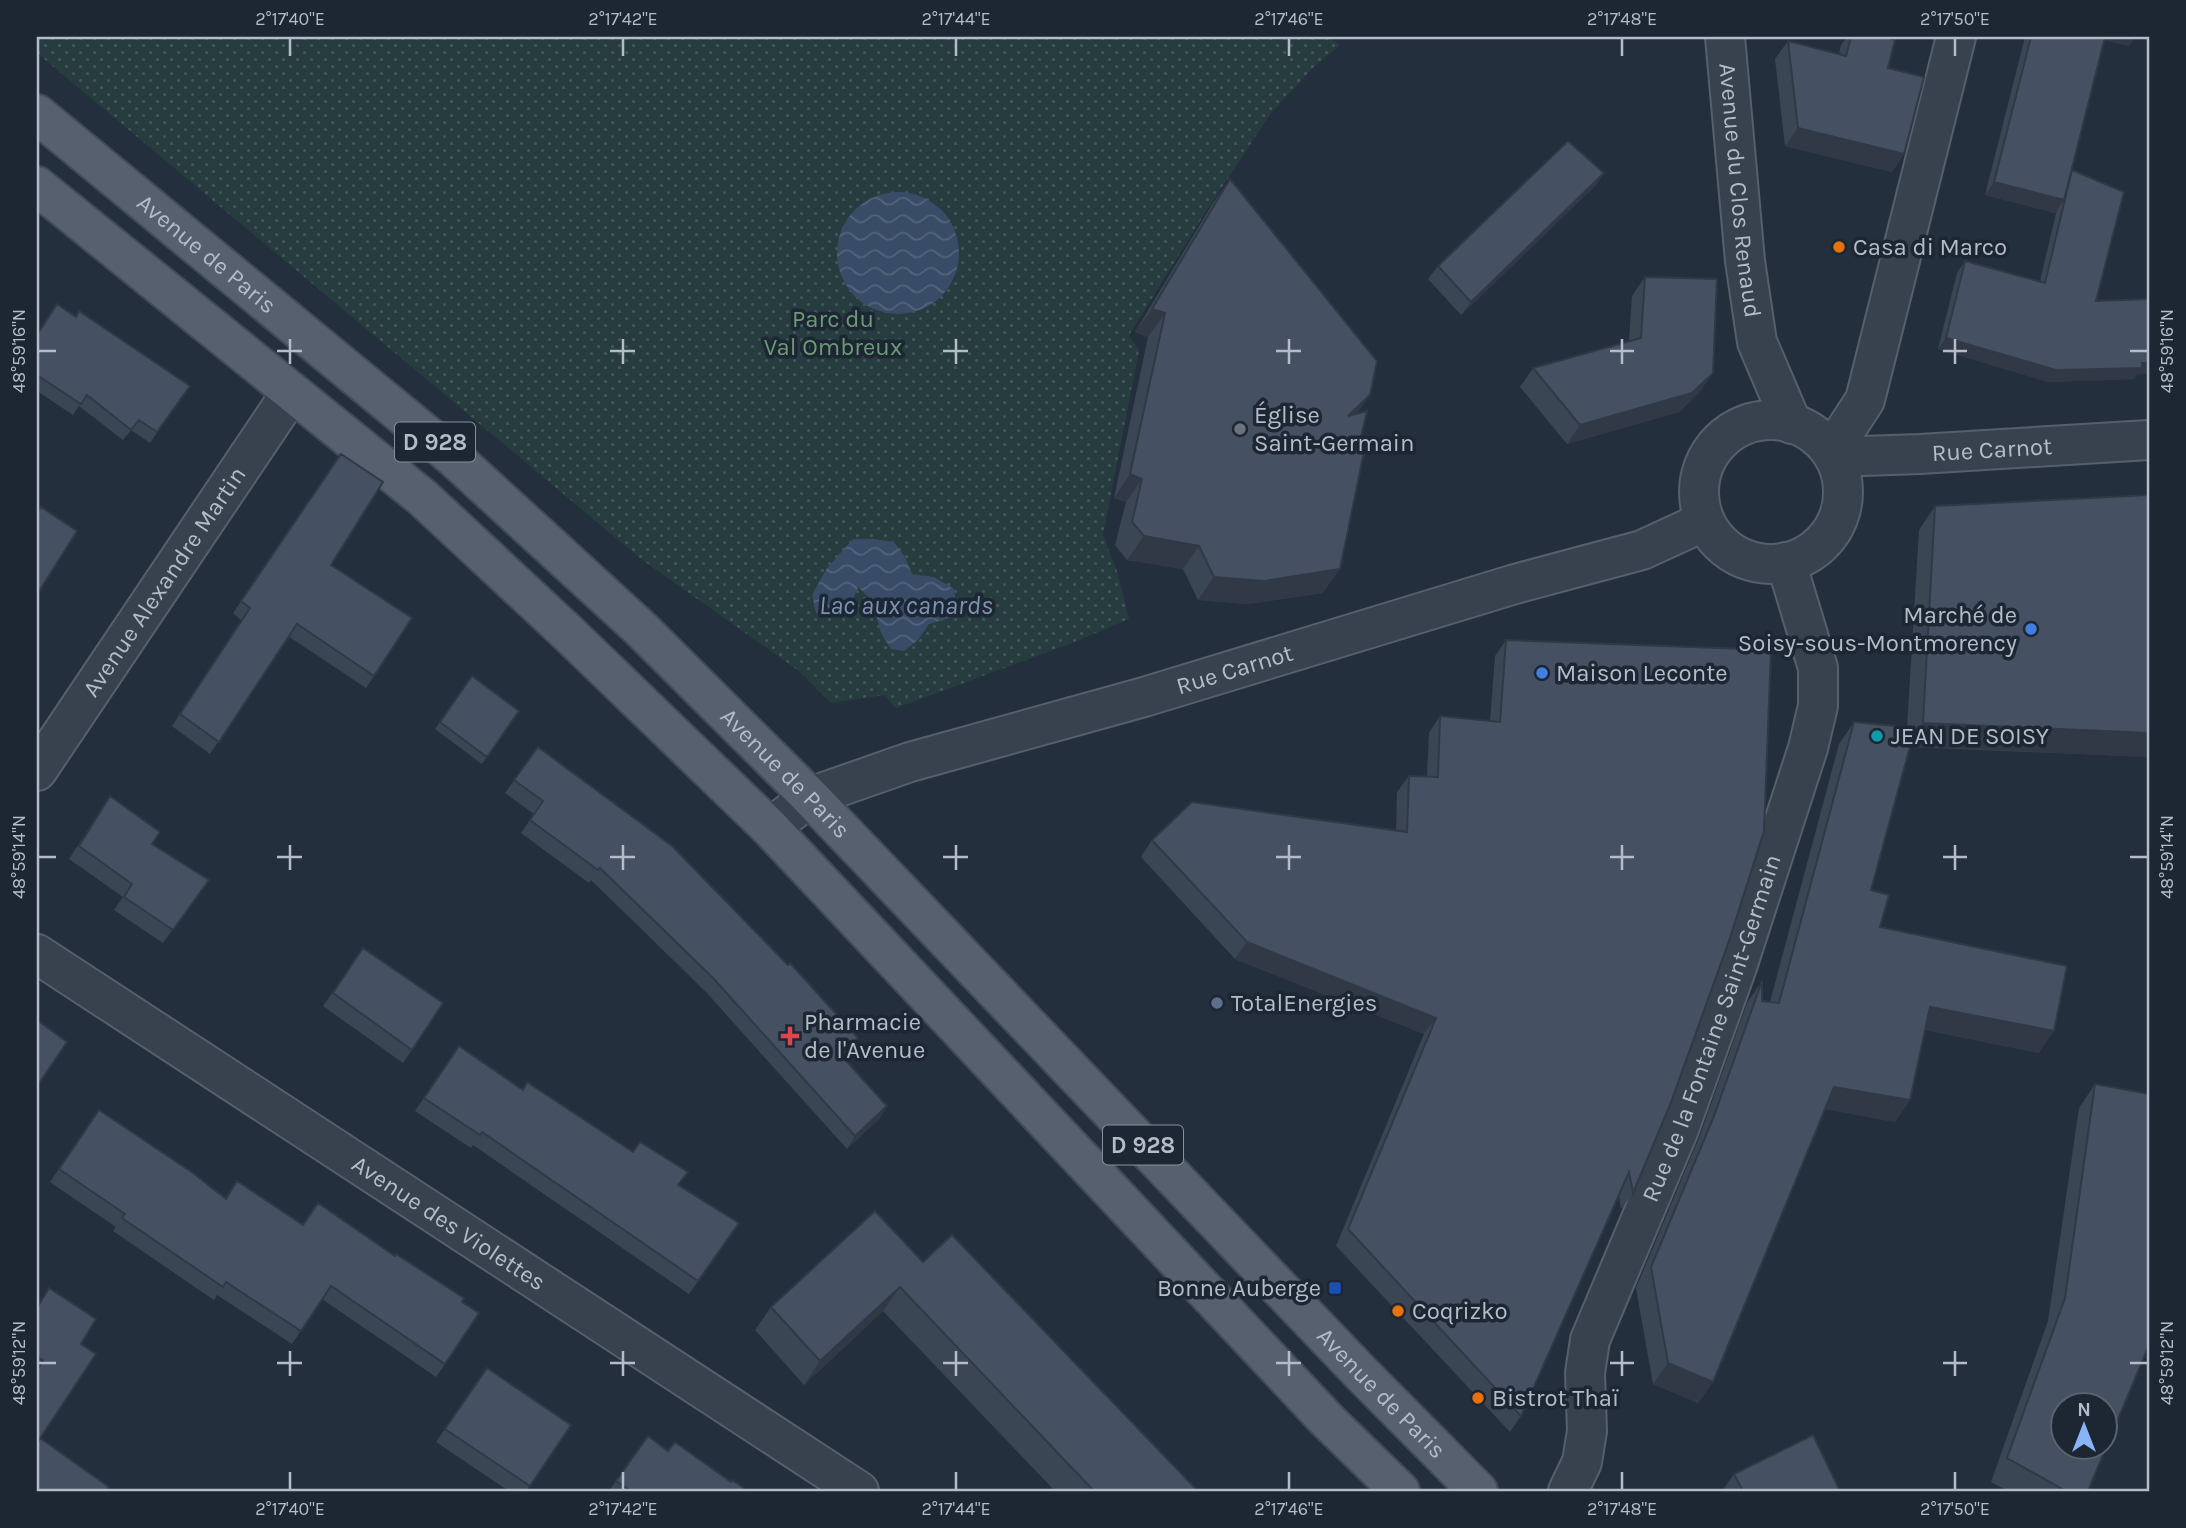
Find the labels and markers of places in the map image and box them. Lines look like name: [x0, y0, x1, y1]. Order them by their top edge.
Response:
place label: Casa di Marco: [1853, 233, 2007, 261]
marker: Casa di Marco: [1831, 239, 1847, 255]
place label: Église Saint-Germain: [1254, 400, 1415, 457]
marker: Église Saint-Germain: [1232, 421, 1248, 437]
place label: Marché de Soisy-sous-Montmorency: [1738, 601, 2017, 657]
marker: Marché de Soisy-sous-Montmorency: [2023, 621, 2039, 637]
place label: Maison Leconte: [1556, 659, 1727, 687]
marker: Maison Leconte: [1534, 665, 1550, 681]
place label: JEAN DE SOISY: [1891, 722, 2049, 750]
marker: JEAN DE SOISY: [1869, 728, 1885, 744]
place label: TotalEnergies: [1231, 989, 1377, 1017]
marker: TotalEnergies: [1209, 995, 1225, 1011]
place label: Pharmacie de l'Avenue: [804, 1008, 925, 1064]
marker: Pharmacie de l'Avenue: [782, 1028, 798, 1044]
place label: Bonne Auberge: [1157, 1274, 1321, 1302]
marker: Bonne Auberge: [1327, 1280, 1343, 1296]
place label: Coqrizko: [1412, 1297, 1508, 1325]
marker: Coqrizko: [1390, 1303, 1406, 1319]
place label: Bistrot Thaï: [1492, 1384, 1619, 1412]
marker: Bistrot Thaï: [1470, 1390, 1486, 1406]

